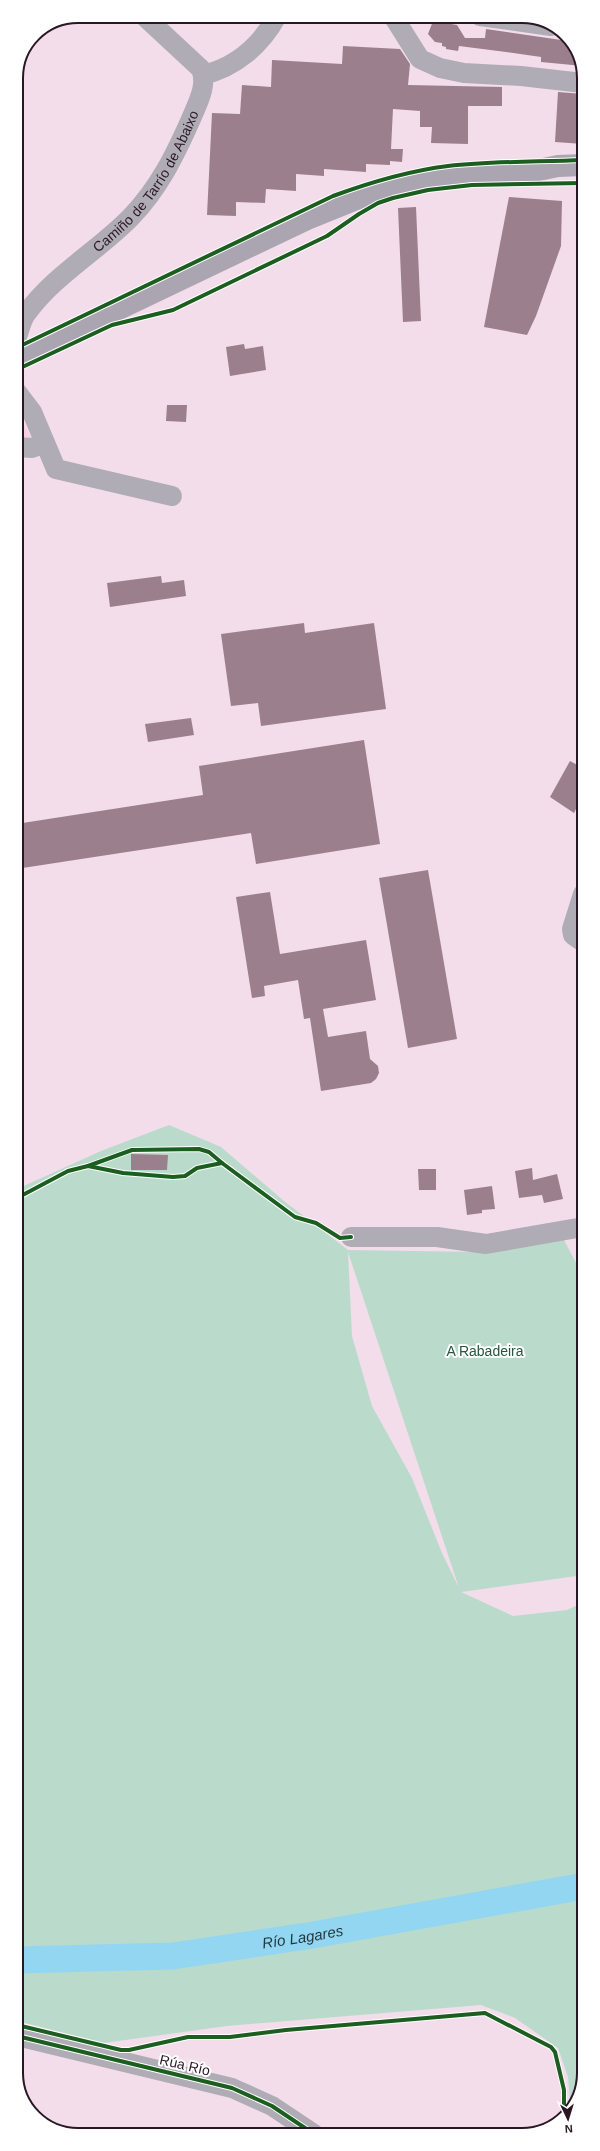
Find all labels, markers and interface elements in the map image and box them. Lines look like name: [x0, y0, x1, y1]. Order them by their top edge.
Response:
street label: Camiño de Tarrío de Abaixo: [90, 108, 202, 255]
park label: A Rabadeira: [446, 1343, 524, 1359]
water label: Río Lagares: [261, 1921, 345, 1951]
street label: Rúa Río: [158, 2051, 212, 2079]
north arrow: [548, 2099, 588, 2139]
text: N: [564, 2123, 573, 2135]

